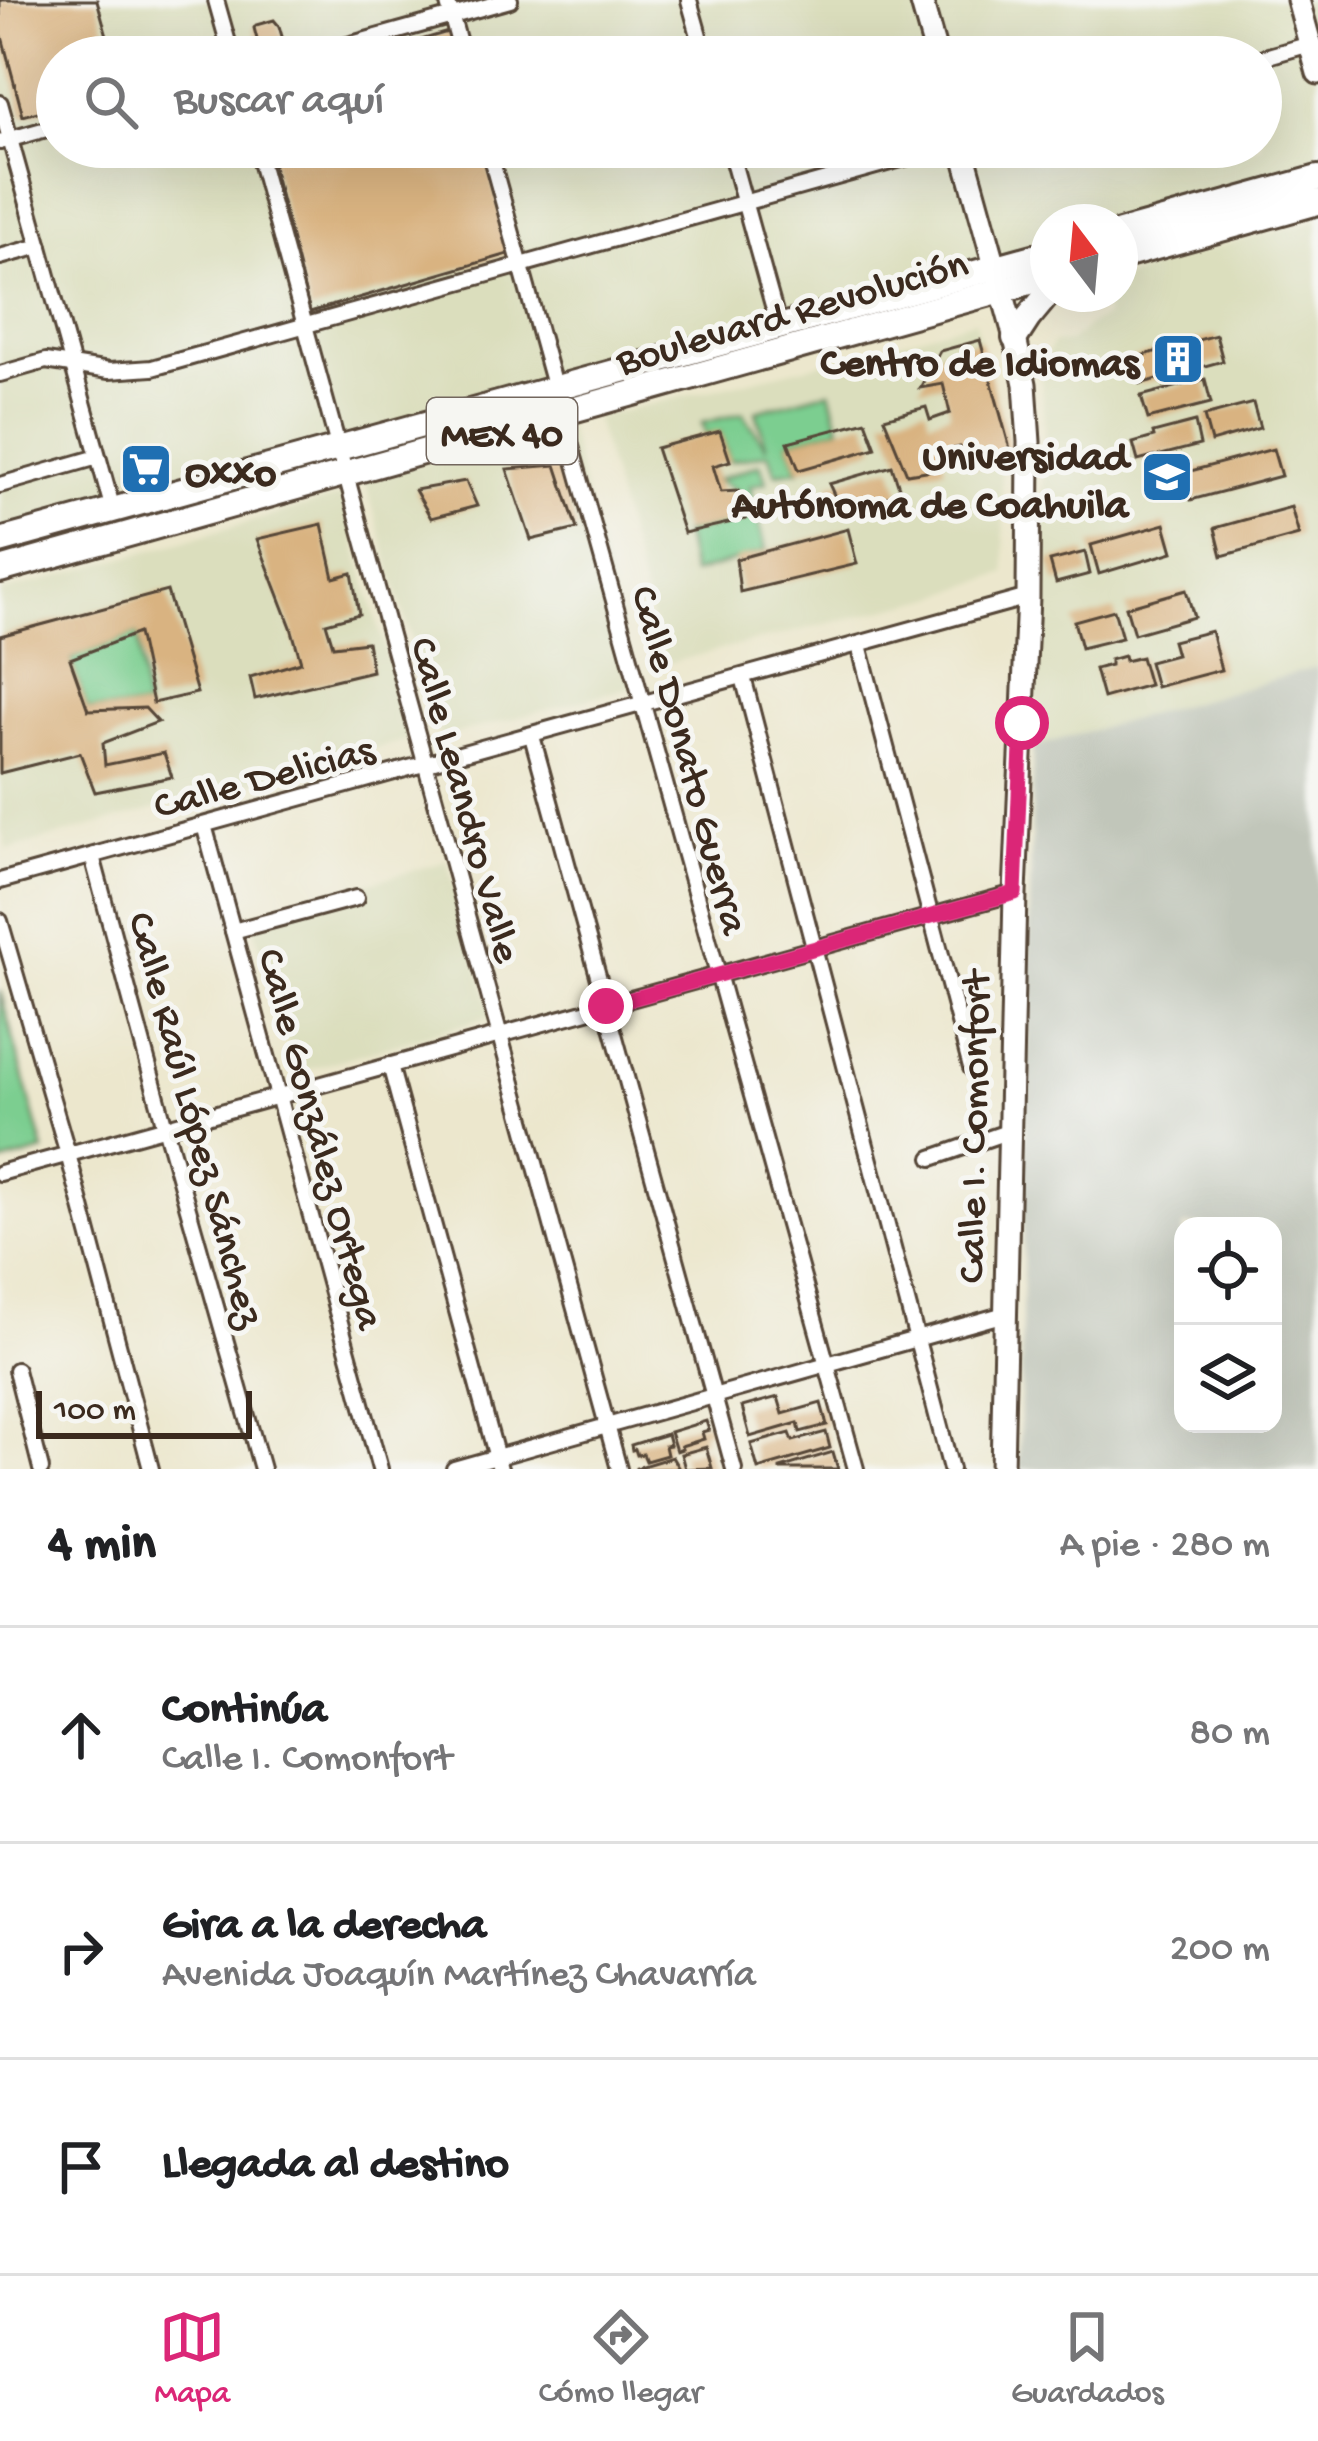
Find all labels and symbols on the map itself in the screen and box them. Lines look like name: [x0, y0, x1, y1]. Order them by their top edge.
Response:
north arrow: [1030, 204, 1138, 312]
street label: Boulevard Revolución: [611, 243, 974, 390]
building icon: Centro de Idiomas: [1150, 331, 1206, 387]
place label: Centro de Idiomas: [820, 342, 1142, 391]
road number: MEX 40: [427, 398, 577, 464]
place label: Universidad Autónoma de Coahuila: [731, 436, 1132, 533]
supermarket icon: Oxxo: [118, 441, 174, 497]
school or university icon: Universidad Autónoma de Coahuila: [1139, 449, 1195, 505]
place label: Oxxo: [185, 452, 276, 501]
street label: Calle Donato Guerra: [616, 581, 756, 942]
street label: Calle Leandro Valle: [395, 633, 529, 970]
route start: [995, 696, 1049, 750]
street label: Calle Delicias: [150, 728, 382, 834]
street label: Calle Raúl López Sánchez: [113, 908, 271, 1336]
street label: Calle González Ortega: [242, 944, 392, 1337]
street label: Calle I. Comonfort: [950, 967, 1005, 1284]
route end: [579, 979, 633, 1033]
scale bar: [36, 1385, 252, 1438]

